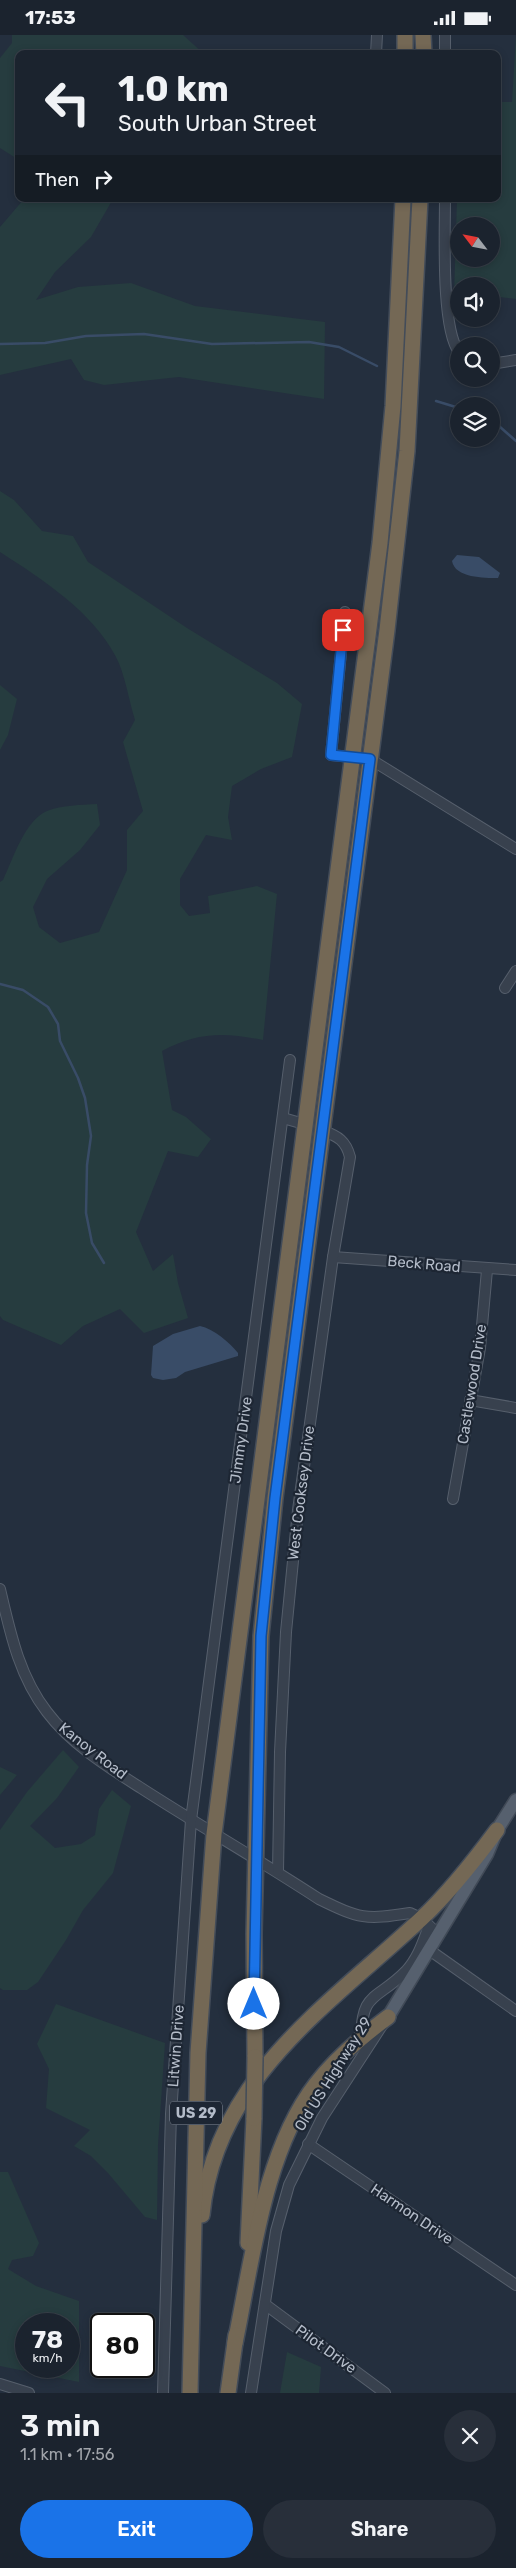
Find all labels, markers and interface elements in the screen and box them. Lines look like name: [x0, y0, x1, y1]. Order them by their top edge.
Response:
text: 17:53: [25, 6, 76, 29]
text: 1.0 km: [118, 68, 229, 110]
icon: left: [35, 70, 100, 135]
text: South Urban Street: [118, 110, 316, 137]
icon: right: [89, 165, 117, 193]
text: Then: [35, 168, 79, 191]
north arrow: [450, 217, 500, 267]
map controls: [450, 217, 500, 447]
button: sound: [450, 277, 500, 327]
button: search: [450, 337, 500, 387]
button: layers: [450, 397, 500, 447]
pin: [322, 609, 364, 651]
icon: arrive: [329, 616, 357, 644]
street label: Beck Road: [387, 1252, 461, 1276]
street label: Castlewood Drive: [454, 1323, 490, 1445]
street label: Jimmy Drive: [226, 1396, 256, 1484]
street label: West Cooksey Drive: [284, 1425, 318, 1561]
street label: Kanoy Road: [55, 1719, 131, 1783]
position arrow: [227, 1977, 279, 2029]
street label: Litwin Drive: [164, 2004, 188, 2088]
street label: Old US Highway 29: [291, 2013, 376, 2134]
road number: US 29: [170, 2101, 222, 2125]
street label: Harmon Drive: [367, 2180, 457, 2248]
speed limit sign: 80: [90, 2313, 155, 2378]
street label: Pilot Drive: [292, 2321, 360, 2377]
text: 78: [32, 2325, 63, 2354]
text: km/h: [33, 2351, 62, 2365]
text: 3 min: [20, 2408, 100, 2444]
button: close: [444, 2410, 496, 2462]
text: 1.1 km · 17:56: [20, 2445, 114, 2464]
button: Exit: [20, 2500, 253, 2558]
button: Share: [263, 2500, 496, 2558]

